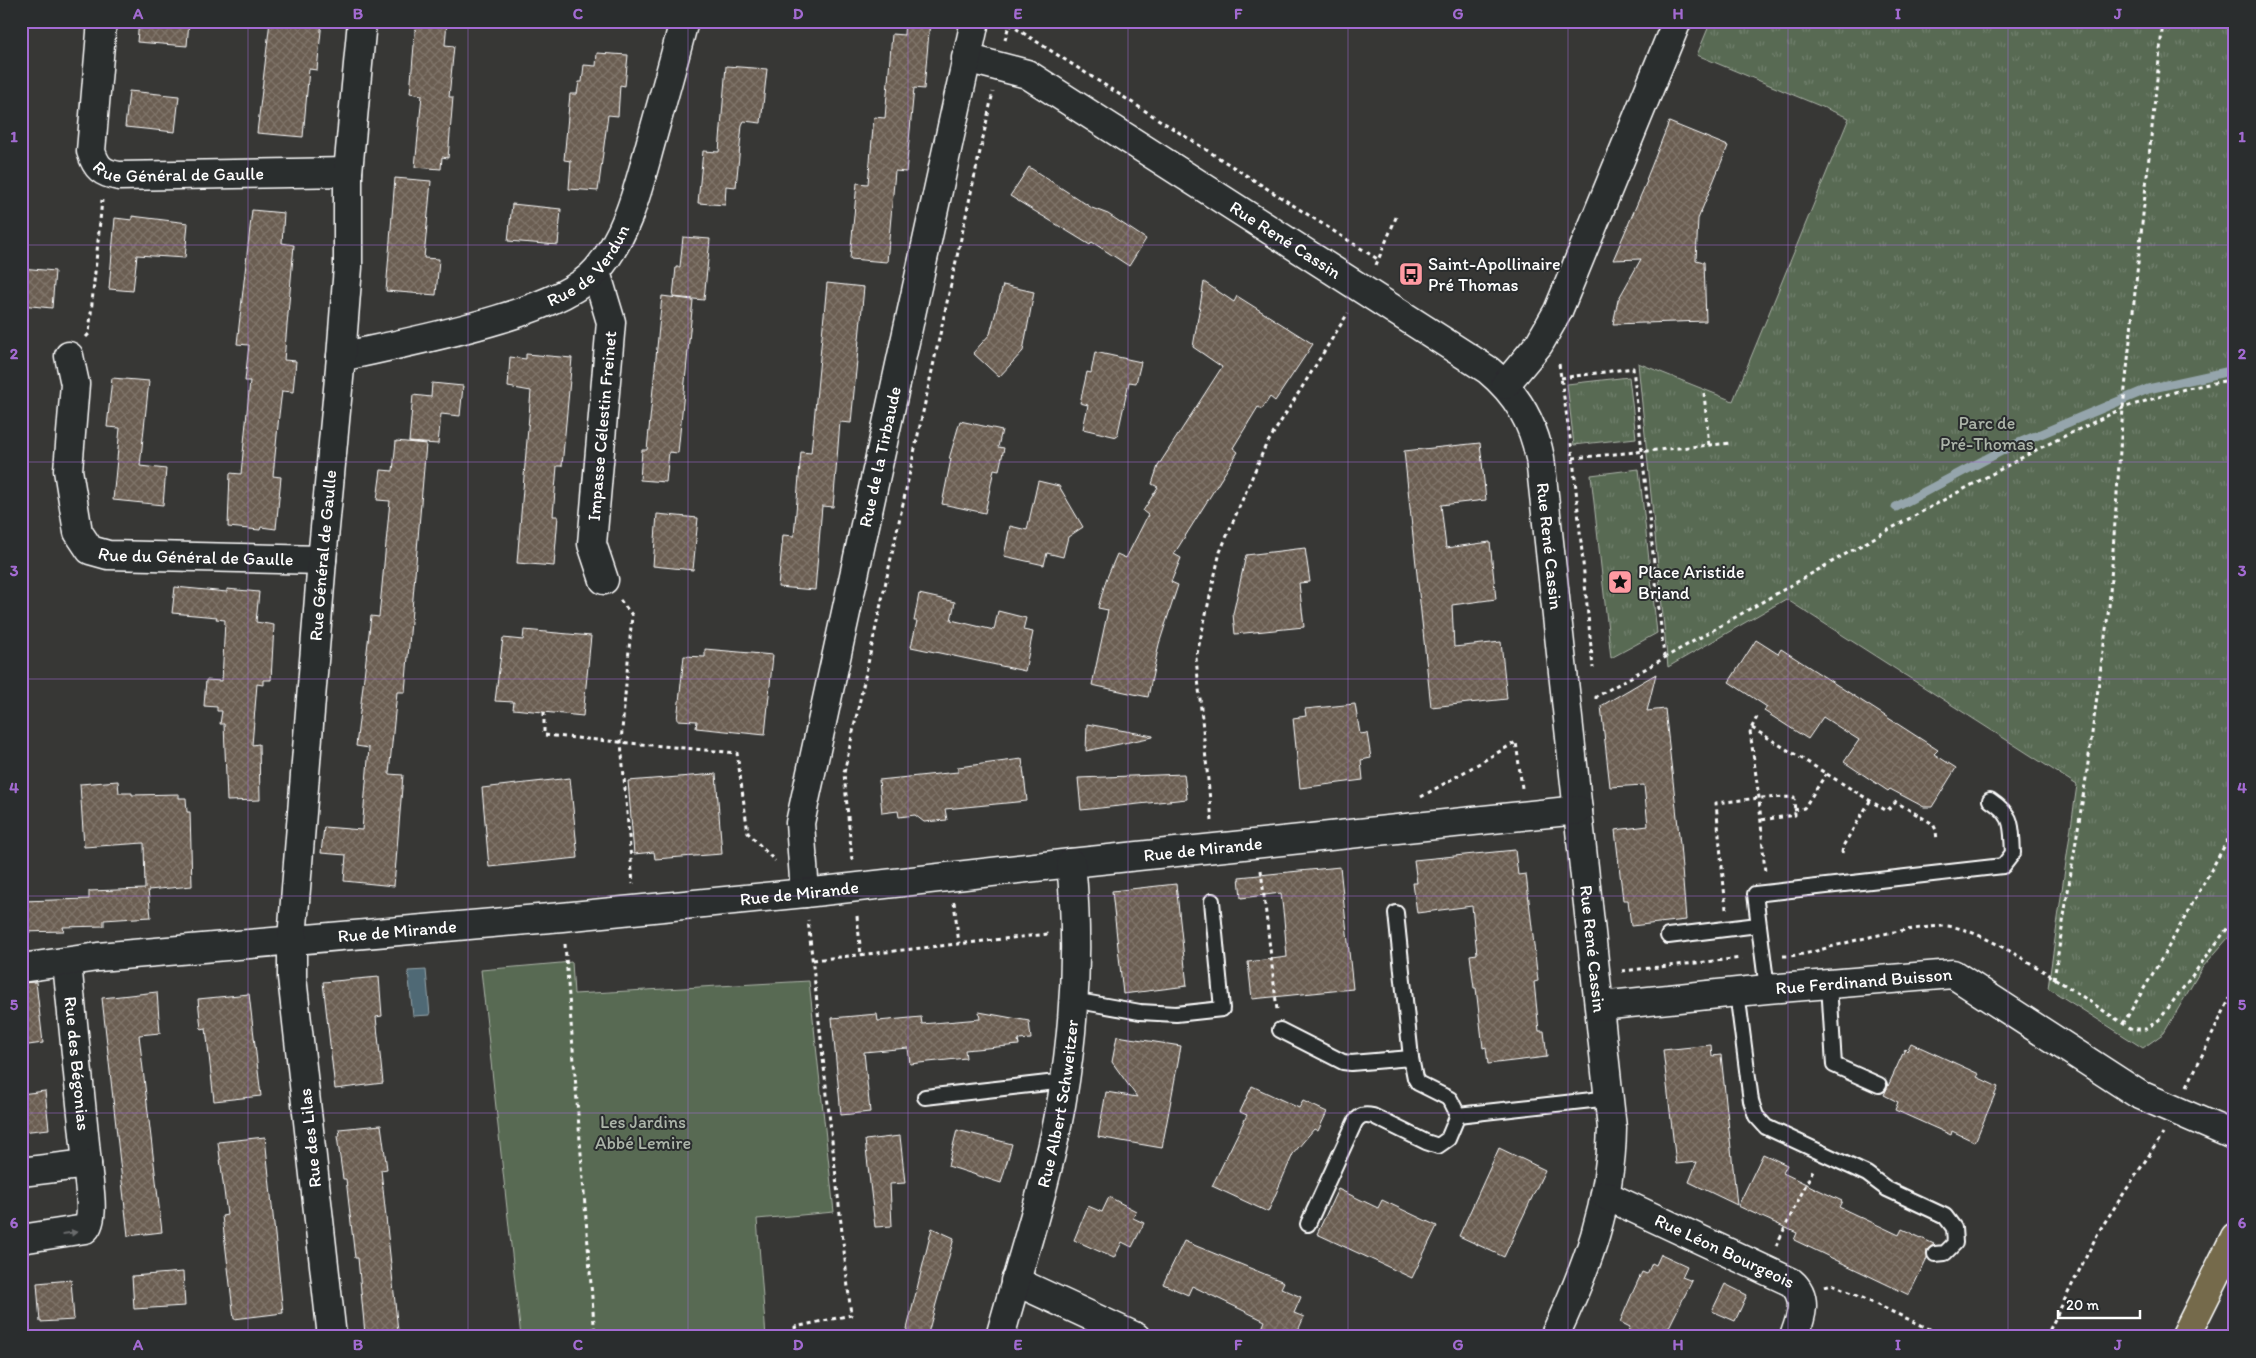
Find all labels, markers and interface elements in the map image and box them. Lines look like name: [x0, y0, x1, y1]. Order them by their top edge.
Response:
text: A: [132, 4, 144, 23]
text: B: [353, 4, 364, 23]
text: C: [573, 4, 584, 23]
text: D: [793, 4, 804, 23]
text: E: [1014, 4, 1023, 23]
text: F: [1234, 4, 1243, 23]
text: G: [1452, 4, 1464, 23]
text: H: [1672, 4, 1684, 23]
text: I: [1895, 4, 1901, 23]
text: J: [2113, 4, 2122, 23]
text: 1: [10, 127, 18, 146]
text: 1: [2238, 127, 2246, 146]
street label: Rue Général de Gaulle: [88, 156, 264, 187]
street label: Rue René Cassin: [1225, 196, 1345, 284]
street label: Rue de Verdun: [543, 221, 634, 312]
place label: Saint-Apollinaire Pré Thomas: [1428, 253, 1561, 296]
bus stop icon: Saint-Apollinaire Pré Thomas: [1398, 261, 1424, 287]
street label: Impasse Célestin Freinet: [583, 330, 621, 522]
text: 2: [10, 344, 19, 363]
text: 2: [2238, 344, 2247, 363]
street label: Rue de la Tirbaude: [854, 384, 906, 529]
park label: Parc de Pré-Thomas: [1940, 412, 2034, 455]
street label: Rue Général de Gaulle: [305, 469, 341, 642]
street label: Rue René Cassin: [1532, 481, 1567, 611]
street label: Rue du Général de Gaulle: [96, 542, 294, 570]
text: 3: [10, 561, 19, 580]
place label: Place Aristide Briand: [1638, 561, 1744, 604]
text: 3: [2238, 561, 2247, 580]
place icon: Place Aristide Briand: [1607, 569, 1633, 595]
text: 4: [9, 778, 19, 797]
text: 4: [2237, 778, 2247, 797]
street label: Rue de Mirande: [1142, 832, 1263, 866]
street label: Rue de Mirande: [739, 876, 860, 910]
street label: Rue René Cassin: [1575, 884, 1611, 1014]
street label: Rue de Mirande: [337, 915, 458, 947]
street label: Rue Ferdinand Buisson: [1775, 963, 1953, 999]
text: 5: [10, 995, 19, 1014]
street label: Rue des Bégonias: [59, 995, 95, 1132]
text: 5: [2238, 995, 2247, 1014]
street label: Rue Albert Schweitzer: [1032, 1018, 1083, 1190]
street label: Rue des Lilas: [294, 1087, 326, 1189]
park label: Les Jardins Abbé Lemire: [595, 1111, 691, 1154]
street label: Rue Léon Bourgeois: [1651, 1209, 1798, 1293]
text: 6: [10, 1213, 19, 1232]
text: 6: [2238, 1213, 2247, 1232]
one-way arrow: [62, 1229, 78, 1237]
scale bar: [2058, 1288, 2141, 1320]
text: 20 m: [2066, 1296, 2100, 1314]
text: A: [132, 1335, 144, 1354]
text: B: [353, 1335, 364, 1354]
text: C: [573, 1335, 584, 1354]
text: D: [793, 1335, 804, 1354]
text: E: [1014, 1335, 1023, 1354]
text: F: [1234, 1335, 1243, 1354]
text: G: [1452, 1335, 1464, 1354]
text: H: [1672, 1335, 1684, 1354]
text: I: [1895, 1335, 1901, 1354]
text: J: [2113, 1335, 2122, 1354]

